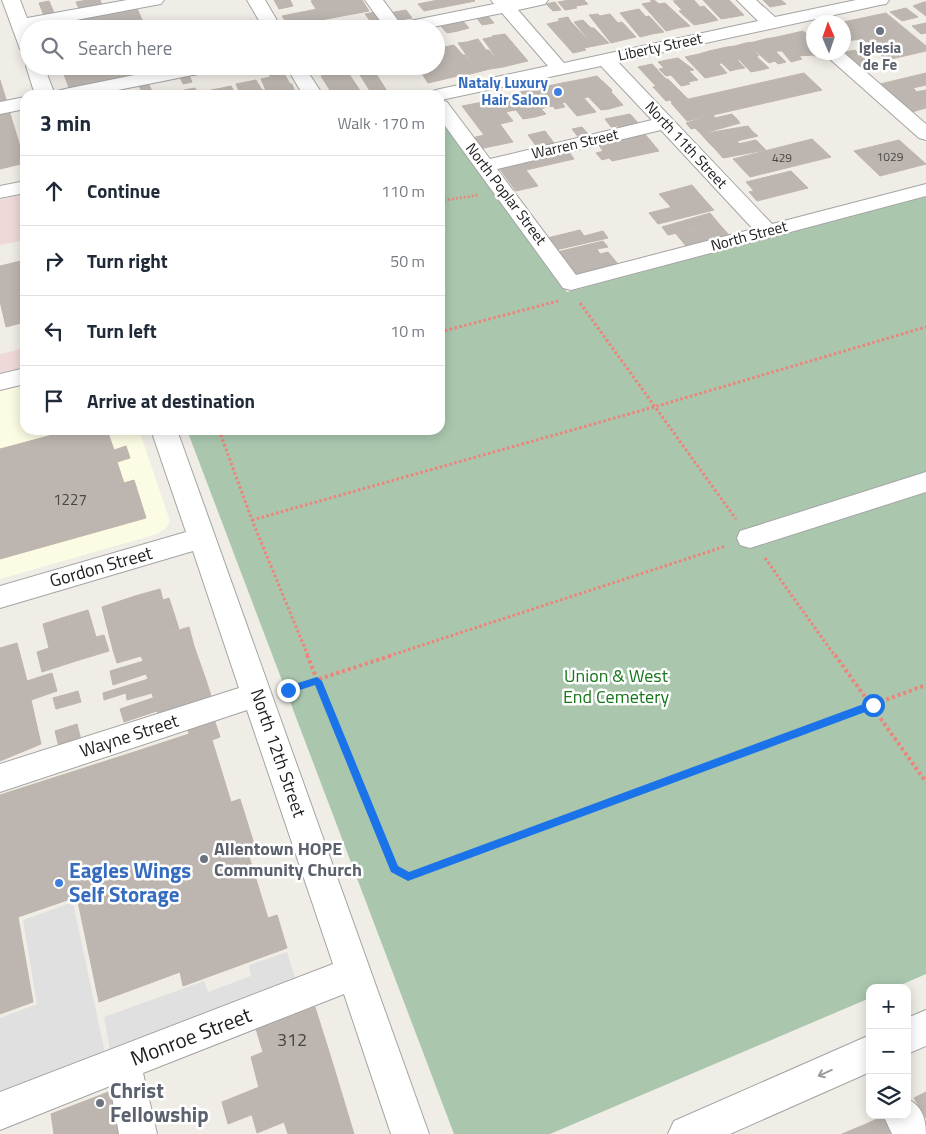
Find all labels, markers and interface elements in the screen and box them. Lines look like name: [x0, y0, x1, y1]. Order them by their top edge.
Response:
north arrow: [806, 15, 851, 60]
search box: [20, 20, 445, 75]
marker: Iglesia de Fe: [874, 25, 886, 37]
street label: Liberty Street: [616, 26, 705, 67]
text: Search here: [78, 33, 172, 62]
icon: search: [38, 34, 66, 62]
place label: Iglesia de Fe: [859, 36, 902, 76]
place label: Nataly Luxury Hair Salon: [458, 71, 548, 111]
marker: Nataly Luxury Hair Salon: [552, 86, 564, 98]
street label: North 11th Street: [640, 96, 733, 194]
text: 3 min: [40, 107, 91, 139]
text: Walk · 170 m: [337, 111, 425, 135]
street label: Warren Street: [529, 122, 621, 165]
street label: North Poplar Street: [460, 138, 553, 250]
house number: 1029: [877, 147, 904, 166]
house number: 429: [772, 148, 792, 167]
text: Continue: [87, 176, 160, 205]
icon: ahead: [40, 177, 68, 205]
text: 110 m: [381, 179, 425, 203]
street label: North Street: [708, 214, 790, 257]
text: Turn right: [87, 246, 168, 275]
icon: right: [40, 247, 68, 275]
text: 50 m: [390, 249, 425, 273]
text: Turn left: [87, 316, 157, 345]
icon: left: [40, 317, 68, 345]
text: 10 m: [390, 319, 425, 343]
text: Arrive at destination: [87, 386, 255, 415]
icon: arrive: [40, 387, 68, 415]
house number: 1227: [53, 488, 87, 511]
street label: Gordon Street: [46, 539, 156, 594]
park label: Union & West End Cemetery: [563, 662, 669, 710]
route end: [277, 679, 300, 702]
street label: North 12th Street: [244, 685, 313, 821]
route start: [862, 694, 885, 717]
street label: Wayne Street: [76, 707, 182, 764]
place label: Allentown HOPE Community Church: [214, 835, 362, 883]
marker: Allentown HOPE Community Church: [198, 853, 210, 865]
place label: Eagles Wings Self Storage: [69, 854, 191, 910]
marker: Eagles Wings Self Storage: [53, 877, 65, 889]
map controls: [866, 984, 911, 1119]
button: +: [866, 984, 911, 1029]
street label: Monroe Street: [125, 998, 256, 1074]
house number: 312: [277, 1026, 307, 1053]
button: −: [866, 1029, 911, 1074]
one-way arrow: [818, 1068, 833, 1078]
place label: Christ Fellowship: [110, 1074, 209, 1130]
button: layers: [866, 1074, 911, 1119]
marker: Christ Fellowship: [94, 1097, 106, 1109]

